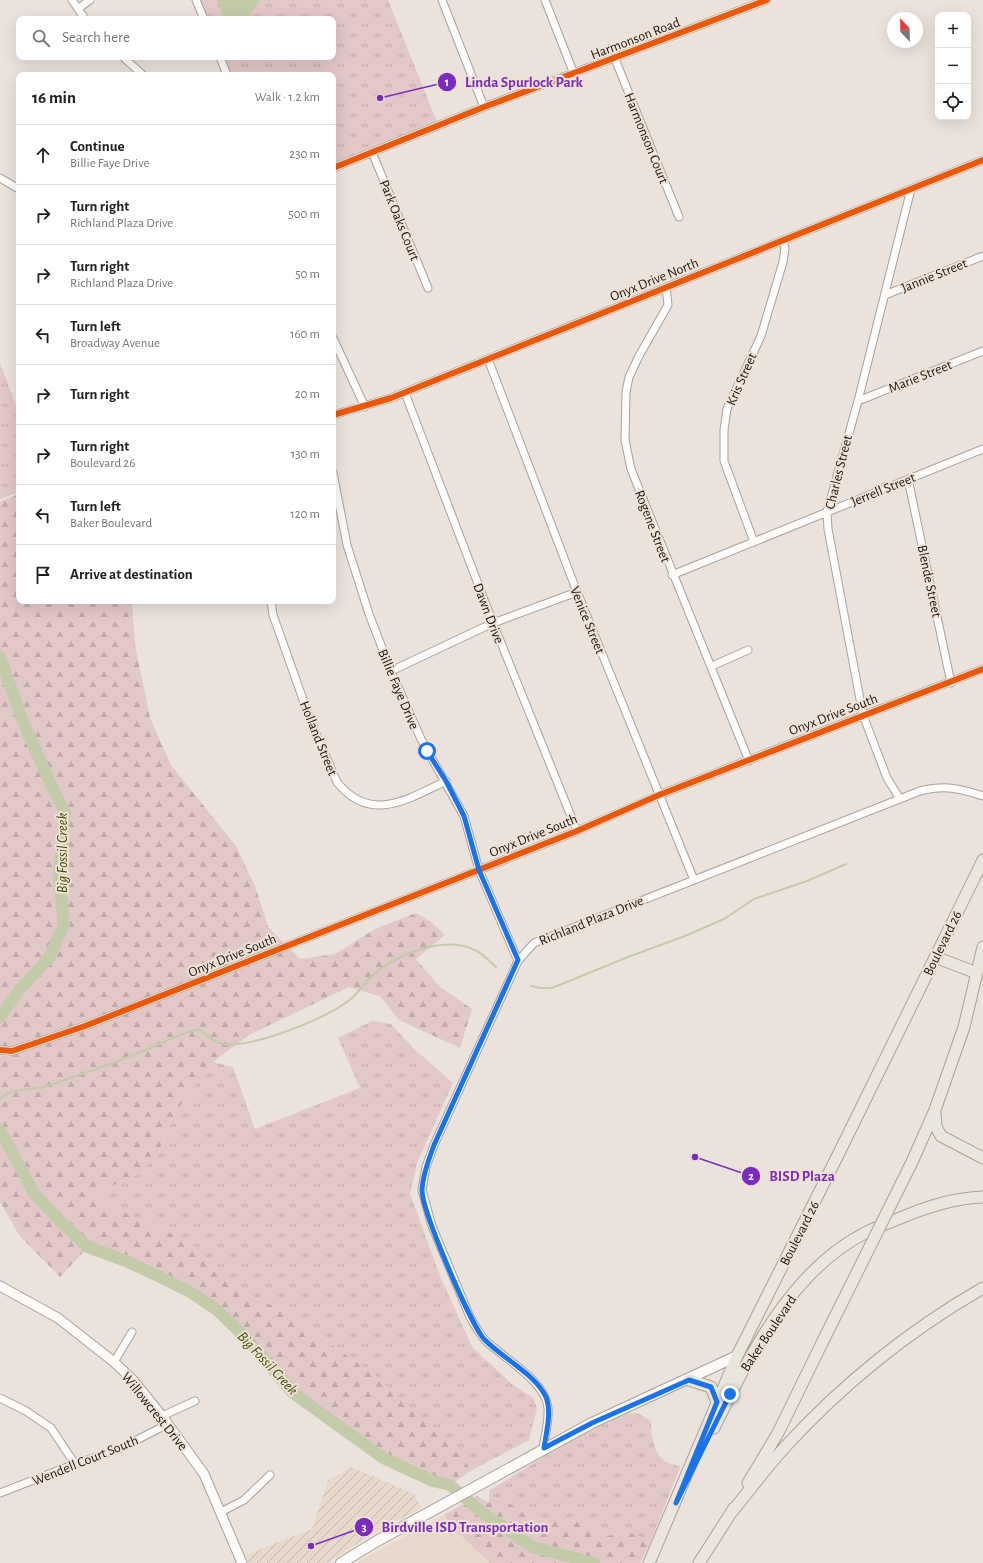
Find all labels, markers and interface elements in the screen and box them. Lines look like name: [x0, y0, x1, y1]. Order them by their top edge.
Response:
north arrow: [887, 12, 923, 48]
map controls: [935, 12, 971, 120]
button: +: [935, 12, 971, 48]
street label: Harmonson Road: [589, 15, 682, 62]
search box: [16, 16, 336, 60]
icon: search: [30, 27, 52, 49]
text: Search here: [62, 30, 130, 45]
button: −: [935, 48, 971, 84]
callout: Linda Spurlock Park: [437, 69, 591, 96]
text: Linda Spurlock Park: [465, 75, 584, 90]
text: 1: [445, 76, 449, 88]
button: locate: [935, 84, 971, 120]
text: 16 min: [32, 89, 76, 106]
text: Walk · 1.2 km: [255, 91, 320, 104]
street label: Harmonson Court: [621, 91, 671, 186]
text: Continue: [70, 139, 125, 154]
icon: ahead: [32, 144, 54, 166]
text: 230 m: [289, 148, 320, 161]
text: Billie Faye Drive: [70, 157, 149, 170]
street label: Park Oaks Court: [377, 178, 422, 263]
text: Turn right: [70, 199, 129, 214]
icon: right: [32, 204, 54, 226]
text: 500 m: [288, 208, 320, 221]
text: Richland Plaza Drive: [70, 217, 173, 230]
street label: Onyx Drive North: [608, 256, 701, 304]
street label: Jannie Street: [899, 256, 970, 295]
text: Turn right: [70, 259, 129, 274]
icon: right: [32, 264, 54, 286]
text: 50 m: [295, 268, 320, 281]
text: Richland Plaza Drive: [70, 277, 173, 290]
text: Turn left: [70, 319, 121, 334]
icon: left: [32, 324, 54, 346]
text: 160 m: [290, 328, 320, 341]
text: Broadway Avenue: [70, 337, 160, 350]
street label: Kris Street: [724, 351, 760, 408]
street label: Marie Street: [887, 358, 954, 396]
icon: right: [32, 384, 54, 406]
text: Turn right: [70, 387, 129, 402]
text: 20 m: [295, 388, 320, 401]
street label: Charles Street: [823, 433, 855, 511]
text: Turn right: [70, 439, 129, 454]
icon: right: [32, 444, 54, 466]
text: 130 m: [291, 448, 320, 461]
text: Boulevard 26: [70, 457, 135, 470]
street label: Jerrell Street: [849, 470, 918, 509]
street label: Rogene Street: [632, 488, 672, 565]
text: Turn left: [70, 499, 121, 514]
icon: left: [32, 504, 54, 526]
text: 120 m: [290, 508, 320, 521]
text: Baker Boulevard: [70, 517, 152, 530]
street label: Blende Street: [915, 544, 944, 619]
icon: arrive: [32, 564, 54, 586]
text: Arrive at destination: [70, 567, 193, 582]
street label: Dawn Drive: [470, 581, 506, 645]
street label: Venice Street: [567, 585, 607, 657]
street label: Billie Faye Drive: [375, 647, 421, 732]
street label: Onyx Drive South: [787, 692, 880, 738]
street label: Holland Street: [297, 699, 340, 778]
route start: [418, 742, 436, 760]
street label: Onyx Drive South: [487, 812, 579, 860]
water label: Big Fossil Creek: [55, 813, 70, 893]
street label: Richland Plaza Drive: [537, 894, 646, 948]
street label: Boulevard 26: [921, 909, 965, 978]
street label: Onyx Drive South: [186, 932, 278, 980]
callout: BISD Plaza: [741, 1162, 843, 1189]
text: BISD Plaza: [769, 1169, 835, 1184]
text: 2: [748, 1170, 754, 1182]
street label: Boulevard 26: [778, 1199, 822, 1268]
street label: Baker Boulevard: [738, 1293, 799, 1374]
water label: Big Fossil Creek: [235, 1329, 301, 1398]
street label: Willowcrest Drive: [119, 1370, 190, 1453]
route end: [721, 1385, 739, 1403]
street label: Wendell Court South: [30, 1433, 140, 1489]
callout: Birdville ISD Transportation: [354, 1513, 557, 1540]
text: Birdville ISD Transportation: [382, 1520, 549, 1535]
text: 3: [361, 1521, 367, 1533]

